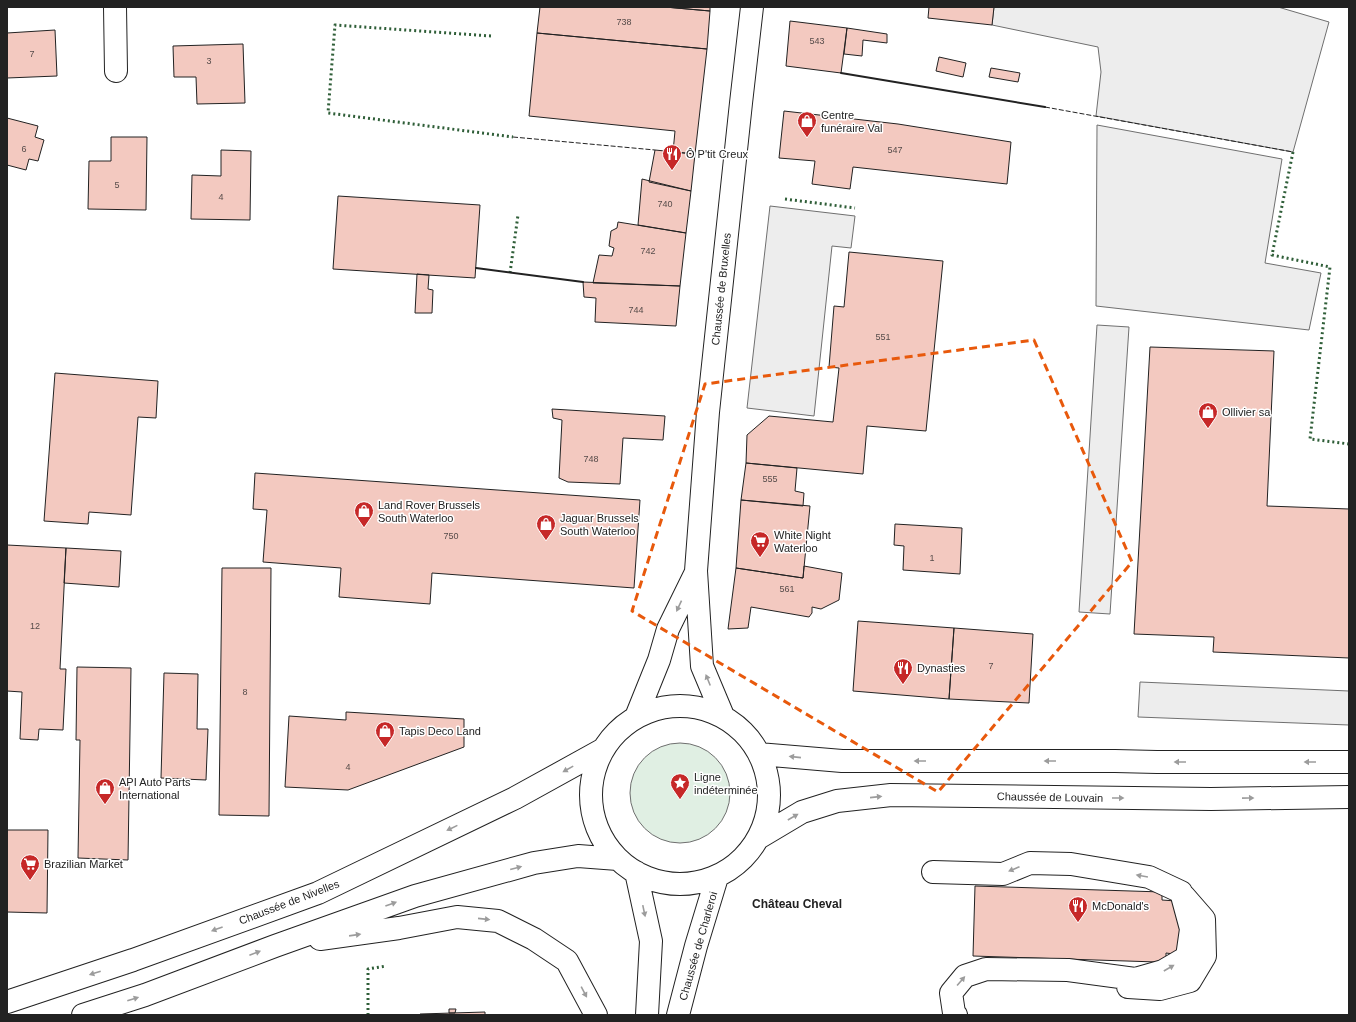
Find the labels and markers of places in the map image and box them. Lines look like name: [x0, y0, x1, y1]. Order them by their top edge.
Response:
place label: Centre funéraire Val: [821, 109, 883, 134]
shop icon: Centre funéraire Val: [796, 110, 818, 138]
restaurant icon: Ô P'tit Creux: [661, 143, 683, 171]
place label: Ô P'tit Creux: [686, 148, 749, 160]
shop icon: Ollivier sa: [1197, 401, 1219, 429]
place label: Ollivier sa: [1222, 406, 1271, 418]
place label: Land Rover Brussels South Waterloo: [378, 499, 481, 524]
shop icon: Land Rover Brussels South Waterloo: [353, 500, 375, 528]
place label: Jaguar Brussels South Waterloo: [560, 512, 639, 537]
shop icon: Jaguar Brussels South Waterloo: [535, 513, 557, 541]
place label: White Night Waterloo: [774, 529, 831, 554]
supermarket icon: White Night Waterloo: [749, 530, 771, 558]
restaurant icon: Dynasties: [892, 657, 914, 685]
place label: Dynasties: [917, 662, 966, 674]
shop icon: Tapis Deco Land: [374, 720, 396, 748]
place label: Tapis Deco Land: [399, 725, 481, 737]
place label: Ligne indéterminée: [694, 771, 758, 796]
place icon: Ligne indéterminée: [669, 772, 691, 800]
place label: API Auto Parts International: [119, 776, 191, 801]
shop icon: API Auto Parts International: [94, 777, 116, 805]
supermarket icon: Brazilian Market: [19, 853, 41, 881]
place label: Brazilian Market: [44, 858, 123, 870]
restaurant icon: McDonald's: [1067, 895, 1089, 923]
place label: McDonald's: [1092, 900, 1150, 912]

